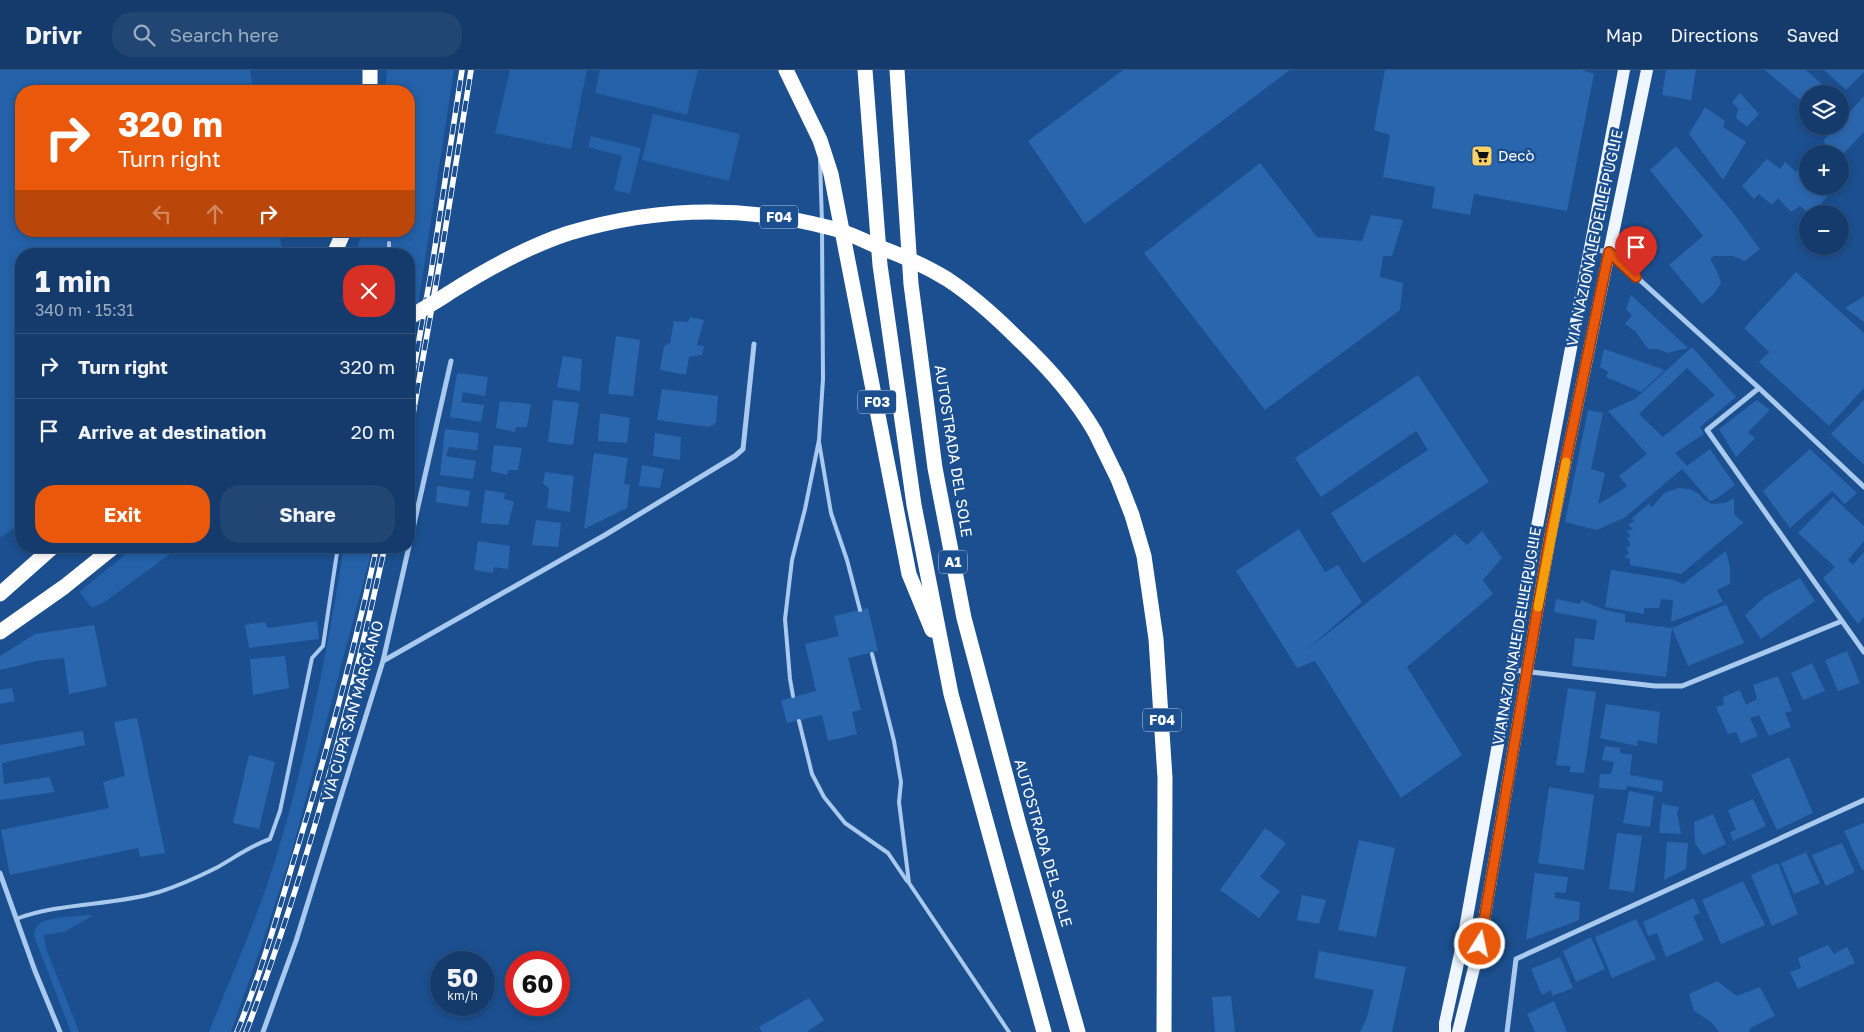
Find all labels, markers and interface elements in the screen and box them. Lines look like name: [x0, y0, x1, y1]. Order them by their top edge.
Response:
search box: [112, 12, 462, 57]
text: Drivr: [25, 20, 82, 49]
icon: search: [130, 21, 158, 49]
text: Search here: [170, 23, 279, 46]
text: Map: [1606, 24, 1642, 46]
text: Directions: [1670, 24, 1758, 46]
text: Saved: [1786, 24, 1839, 46]
map controls: [1799, 85, 1849, 255]
button: layers: [1799, 85, 1849, 135]
text: 320 m: [118, 103, 223, 145]
icon: right: [35, 105, 100, 170]
street label: VIA NAZIONALE DELLE PUGLIE: [1562, 128, 1626, 348]
supermarket icon: Decò: [1470, 144, 1494, 168]
text: Turn right: [118, 145, 221, 172]
button: +: [1799, 145, 1849, 195]
place label: Decò: [1498, 146, 1534, 164]
icon: left: [148, 200, 176, 228]
icon: ahead: [201, 200, 229, 228]
icon: right: [254, 200, 282, 228]
button: −: [1799, 205, 1849, 255]
road number: F04: [760, 206, 798, 228]
pin: [1615, 226, 1657, 277]
icon: arrive: [1622, 233, 1650, 261]
text: 1 min: [35, 263, 111, 299]
button: close: [343, 265, 395, 317]
text: 340 m · 15:31: [35, 300, 134, 320]
icon: right: [35, 352, 63, 380]
text: Turn right: [78, 355, 168, 378]
text: 320 m: [340, 355, 395, 378]
street label: AUTOSTRADA DEL SOLE: [931, 363, 976, 538]
road number: F03: [858, 391, 896, 414]
icon: arrive: [35, 417, 63, 445]
text: Arrive at destination: [78, 420, 266, 443]
text: 20 m: [351, 420, 395, 443]
button: Exit: [35, 485, 210, 543]
button: Share: [220, 485, 395, 543]
street label: VIA NAZIONALE DELLE PUGLIE: [1488, 525, 1544, 746]
road number: A1: [939, 551, 967, 574]
street label: VIA CUPA SAN MARCIANO: [318, 618, 387, 803]
road number: F04: [1143, 708, 1181, 732]
street label: AUTOSTRADA DEL SOLE: [1011, 757, 1077, 929]
position arrow: [1453, 917, 1505, 969]
speed limit sign: 60: [505, 951, 570, 1016]
text: 50: [447, 962, 478, 993]
text: km/h: [447, 988, 478, 1003]

